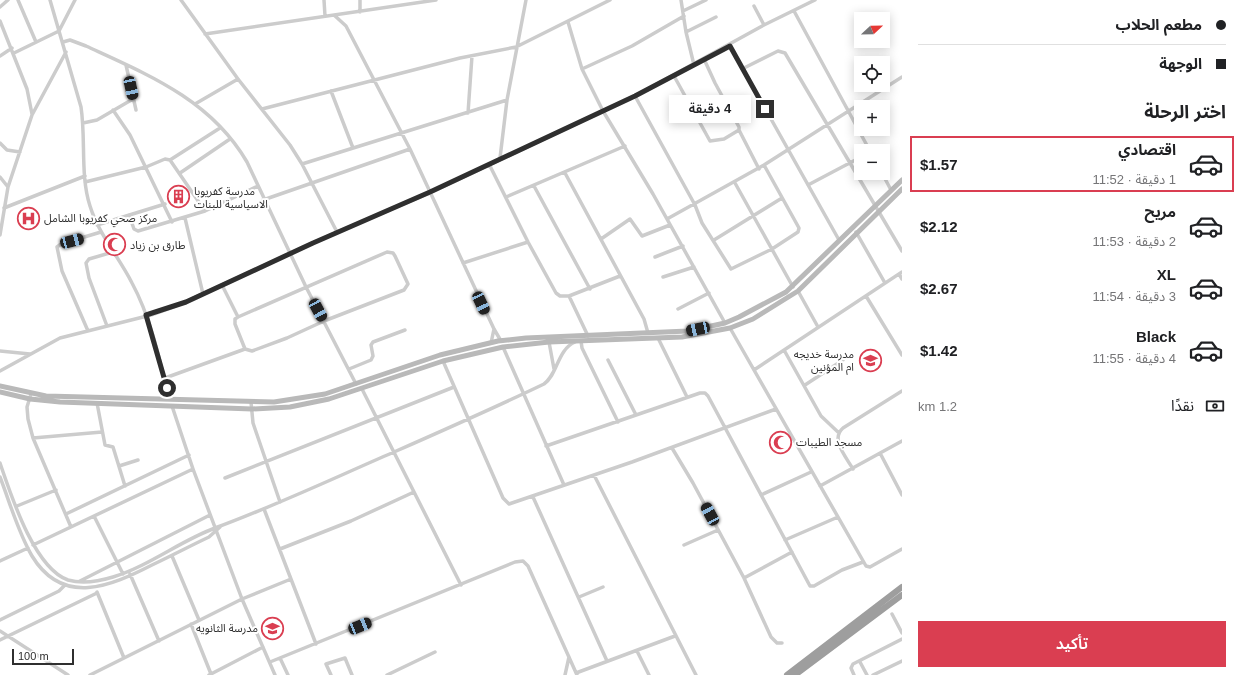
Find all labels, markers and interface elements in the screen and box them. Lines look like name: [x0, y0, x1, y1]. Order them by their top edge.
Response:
north arrow: [854, 12, 890, 48]
map controls: [854, 12, 890, 180]
text: مطعم الحلاب: [1116, 16, 1202, 33]
text: الوجهة: [1159, 55, 1202, 72]
button: locate: [854, 56, 890, 92]
car: [123, 75, 139, 101]
callout: 4 دقيقة: [669, 95, 751, 123]
route end: [756, 100, 774, 118]
button: +: [854, 100, 890, 136]
text: 4 دقيقة: [689, 101, 731, 116]
text: اختر الرحلة: [1144, 102, 1226, 122]
text: اقتصادي: [1118, 141, 1176, 158]
button: −: [854, 144, 890, 180]
icon: car: [1188, 146, 1224, 182]
text: $1.57: [920, 156, 958, 173]
text: 1 دقيقة · 11:52: [1092, 172, 1176, 187]
building icon: مدرسة كفريوبا الاسياسية للبنات: [165, 184, 191, 210]
place label: مدرسة كفريوبا الاسياسية للبنات: [194, 185, 268, 211]
text: مريح: [1144, 203, 1176, 220]
hospital icon: مركز صحي كفريوبا الشامل: [16, 205, 42, 231]
icon: car: [1188, 208, 1224, 244]
place label: مركز صحي كفريوبا الشامل: [44, 212, 157, 228]
text: $2.12: [920, 218, 958, 235]
car: [59, 232, 85, 250]
mosque icon: طارق بن زياد: [101, 232, 127, 258]
text: 2 دقيقة · 11:53: [1092, 234, 1176, 249]
place label: طارق بن زياد: [130, 239, 185, 252]
text: XL: [1157, 266, 1176, 283]
icon: car: [1188, 270, 1224, 306]
text: $2.67: [920, 280, 958, 297]
text: 3 دقيقة · 11:54: [1092, 289, 1176, 304]
car: [470, 290, 492, 316]
car: [307, 297, 329, 323]
car: [685, 321, 711, 337]
text: Black: [1136, 328, 1176, 345]
icon: car: [1188, 332, 1224, 368]
text: $1.42: [920, 342, 958, 359]
school or university icon: مدرسة خديجه ام المؤنين: [857, 347, 883, 373]
place label: مدرسة خديجه ام المؤنين: [794, 348, 854, 375]
text: 4 دقيقة · 11:55: [1092, 351, 1176, 366]
route start: [158, 379, 176, 397]
icon: cash: [1204, 395, 1226, 417]
text: نقدًا: [1171, 397, 1194, 414]
text: 1.2 km: [918, 399, 957, 414]
mosque icon: مسجد الطيبات: [767, 429, 793, 455]
place label: مسجد الطيبات: [796, 436, 863, 449]
car: [699, 501, 721, 527]
school or university icon: مدرسة الثانويه: [260, 615, 286, 641]
car: [347, 616, 373, 636]
button: تأكيد: [918, 621, 1226, 667]
place label: مدرسة الثانويه: [196, 622, 258, 635]
scale bar: [12, 647, 74, 666]
text: 100 m: [18, 650, 49, 662]

